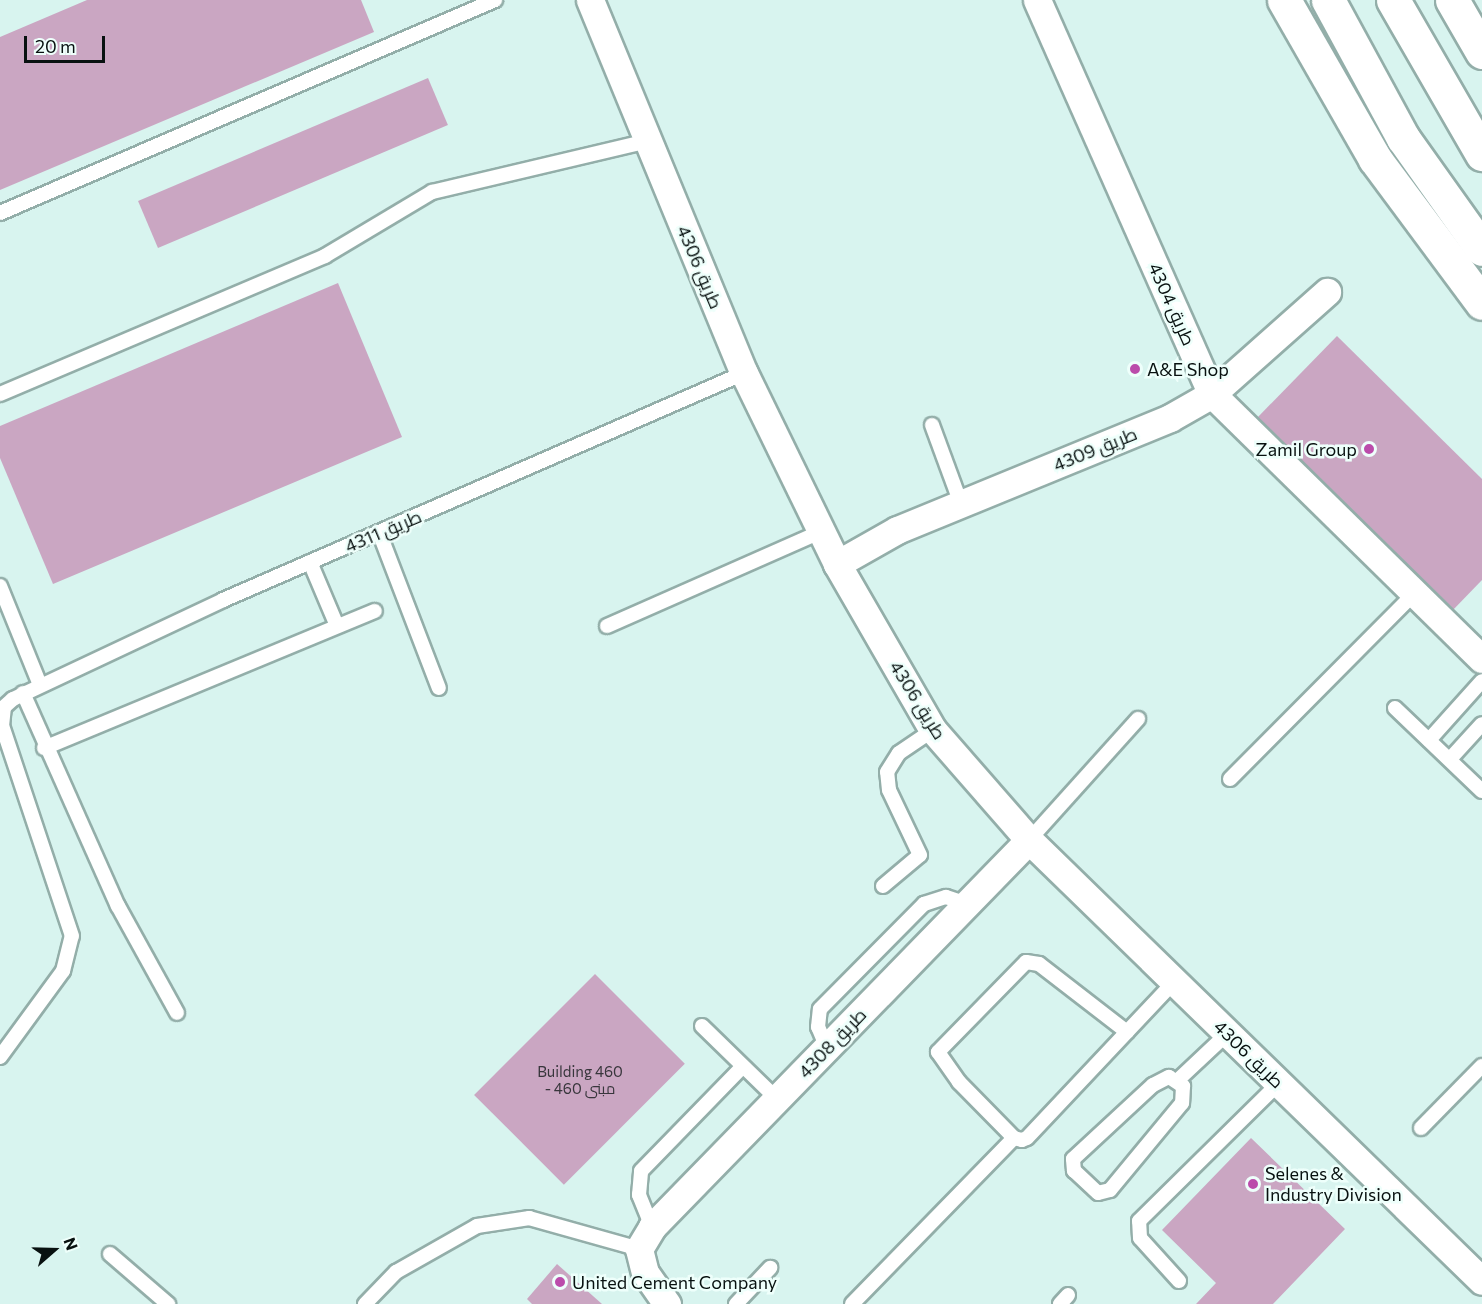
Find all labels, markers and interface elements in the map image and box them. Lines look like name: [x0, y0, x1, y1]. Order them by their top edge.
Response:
scale bar: [27, 24, 108, 62]
text: 20 m: [35, 35, 76, 57]
street label: طريق 4306: [673, 222, 727, 312]
street label: طريق 4304: [1144, 259, 1200, 349]
place label: A&E Shop: [1147, 358, 1229, 380]
marker: A&E Shop: [1128, 362, 1142, 376]
street label: طريق 4309: [1050, 422, 1140, 476]
place label: Zamil Group: [1256, 438, 1357, 460]
marker: Zamil Group: [1362, 442, 1376, 456]
street label: طريق 4311: [341, 505, 425, 557]
street label: طريق 4306: [885, 657, 951, 743]
street label: طريق 4308: [794, 1004, 870, 1082]
street label: طريق 4306: [1210, 1016, 1288, 1092]
house number: Building 460 - مبنى 460: [537, 1062, 623, 1097]
place label: Selenes & Industry Division: [1265, 1163, 1402, 1206]
marker: Selenes & Industry Division: [1246, 1177, 1260, 1191]
north arrow: [24, 1220, 84, 1280]
text: N: [60, 1235, 82, 1253]
place label: United Cement Company: [572, 1271, 777, 1293]
marker: United Cement Company: [553, 1275, 567, 1289]

